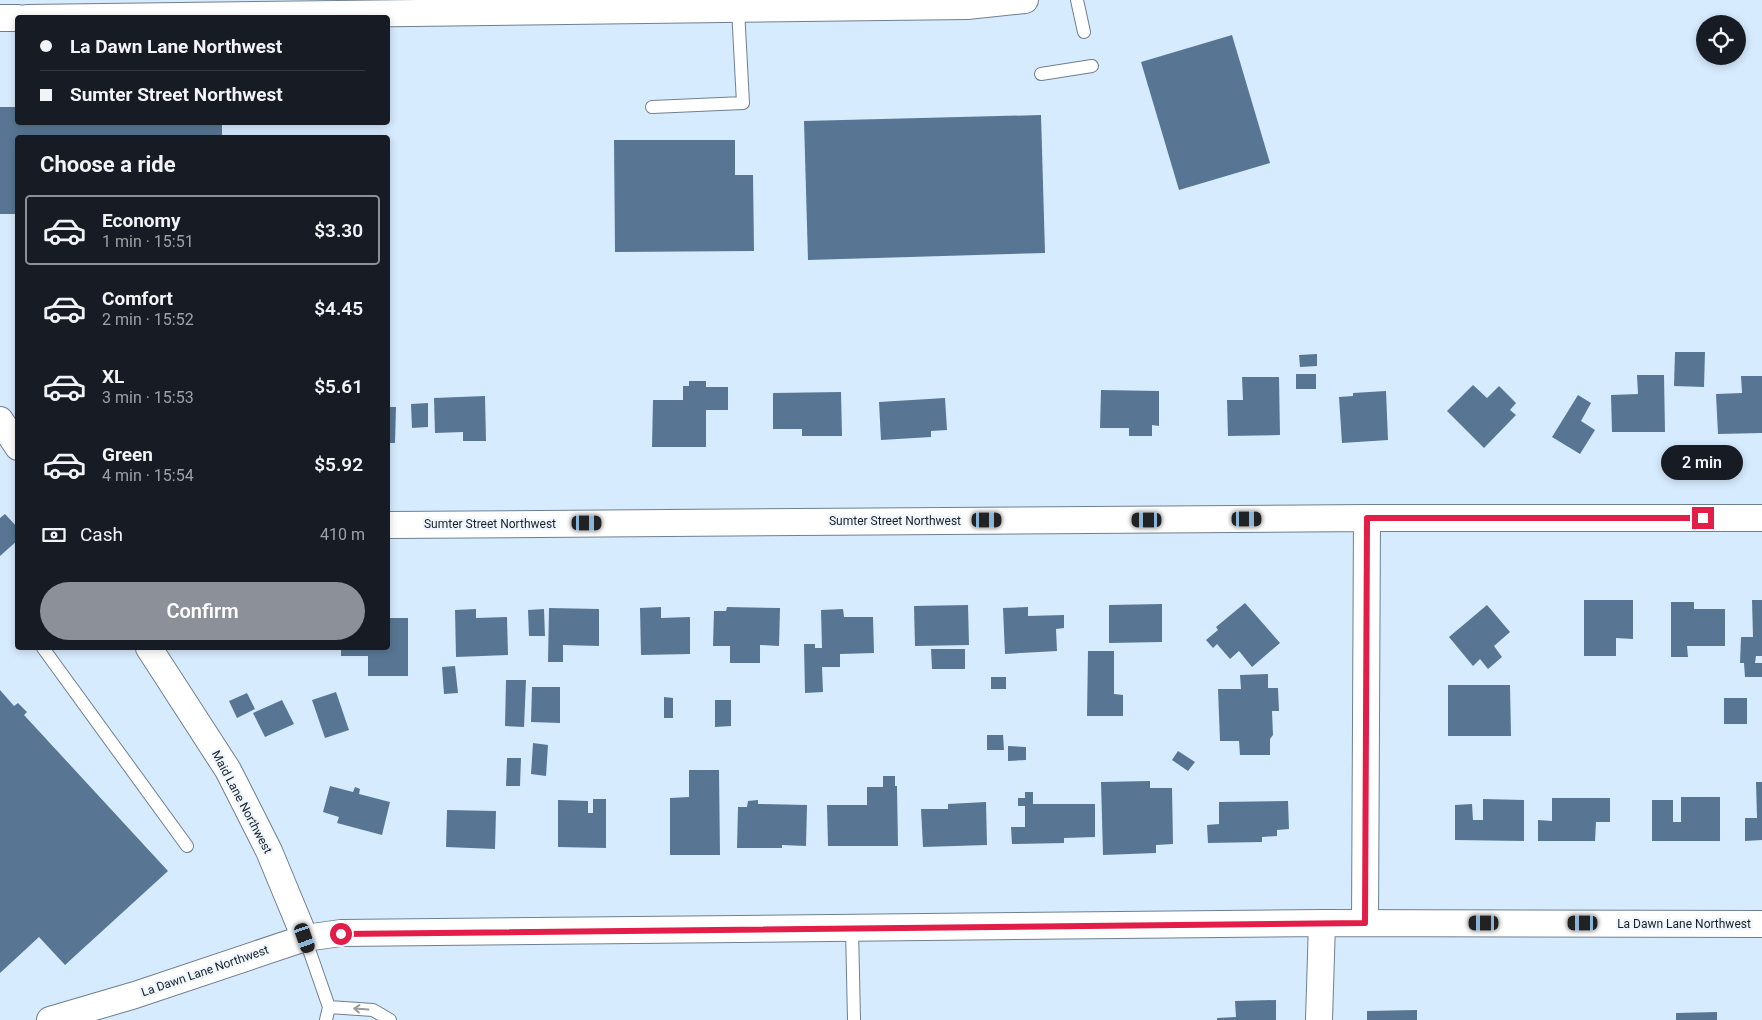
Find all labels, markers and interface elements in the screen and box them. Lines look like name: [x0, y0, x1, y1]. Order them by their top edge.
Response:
map controls: [1696, 15, 1746, 65]
button: locate: [1696, 15, 1746, 65]
text: La Dawn Lane Northwest: [70, 35, 282, 58]
text: Sumter Street Northwest: [70, 83, 283, 106]
text: Choose a ride: [40, 152, 176, 177]
icon: car: [42, 208, 87, 253]
text: Economy: [102, 209, 181, 232]
text: $3.30: [314, 219, 363, 242]
text: 1 min · 15:51: [102, 232, 194, 251]
icon: car: [42, 286, 87, 331]
text: Comfort: [102, 287, 173, 310]
text: $4.45: [314, 297, 363, 320]
text: 2 min · 15:52: [102, 310, 194, 329]
icon: car: [42, 364, 87, 409]
text: XL: [102, 365, 124, 388]
text: $5.61: [314, 375, 363, 398]
text: 3 min · 15:53: [102, 388, 194, 407]
icon: car: [42, 442, 87, 487]
text: Green: [102, 443, 153, 466]
callout: 2 min: [1662, 446, 1744, 480]
text: $5.92: [314, 453, 363, 476]
text: 2 min: [1682, 453, 1722, 472]
text: 4 min · 15:54: [102, 466, 194, 485]
route end: [1692, 507, 1714, 529]
car: [1232, 512, 1262, 527]
car: [972, 513, 1002, 528]
car: [1132, 513, 1162, 528]
street label: Sumter Street Northwest: [829, 514, 961, 528]
car: [572, 516, 602, 531]
street label: Sumter Street Northwest: [424, 517, 556, 531]
icon: cash: [40, 521, 68, 549]
text: Cash: [80, 523, 123, 546]
text: 410 m: [320, 525, 365, 544]
button: Confirm: [40, 582, 365, 640]
street label: Maid Lane Northwest: [209, 748, 275, 856]
car: [1469, 916, 1499, 931]
car: [1568, 916, 1598, 931]
street label: La Dawn Lane Northwest: [1617, 917, 1751, 931]
car: [293, 921, 316, 955]
route start: [330, 923, 352, 945]
street label: La Dawn Lane Northwest: [139, 943, 271, 999]
one-way arrow: [353, 1004, 369, 1014]

